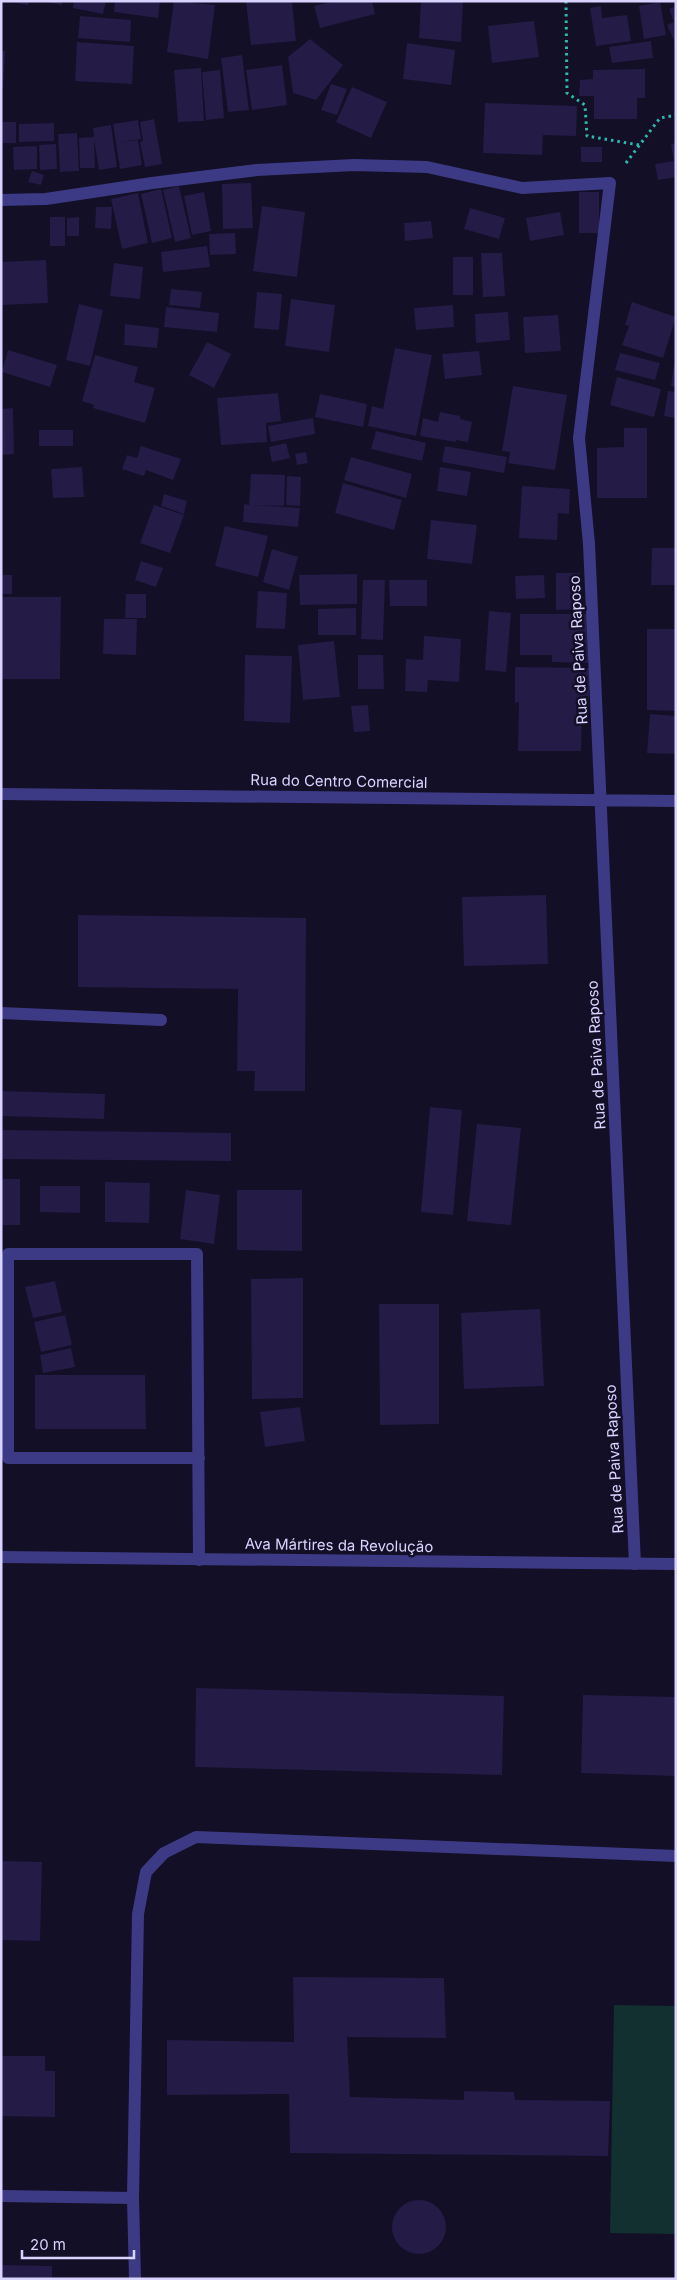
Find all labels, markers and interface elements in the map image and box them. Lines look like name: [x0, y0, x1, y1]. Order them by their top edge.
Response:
street label: Rua de Paiva Raposo: [565, 575, 591, 725]
street label: Rua do Centro Comercial: [250, 770, 428, 792]
street label: Rua de Paiva Raposo: [583, 980, 609, 1130]
street label: Rua de Paiva Raposo: [601, 1384, 627, 1534]
street label: Ava Mártires da Revolução: [245, 1534, 433, 1556]
scale bar: [22, 2228, 135, 2260]
text: 20 m: [30, 2235, 66, 2254]

